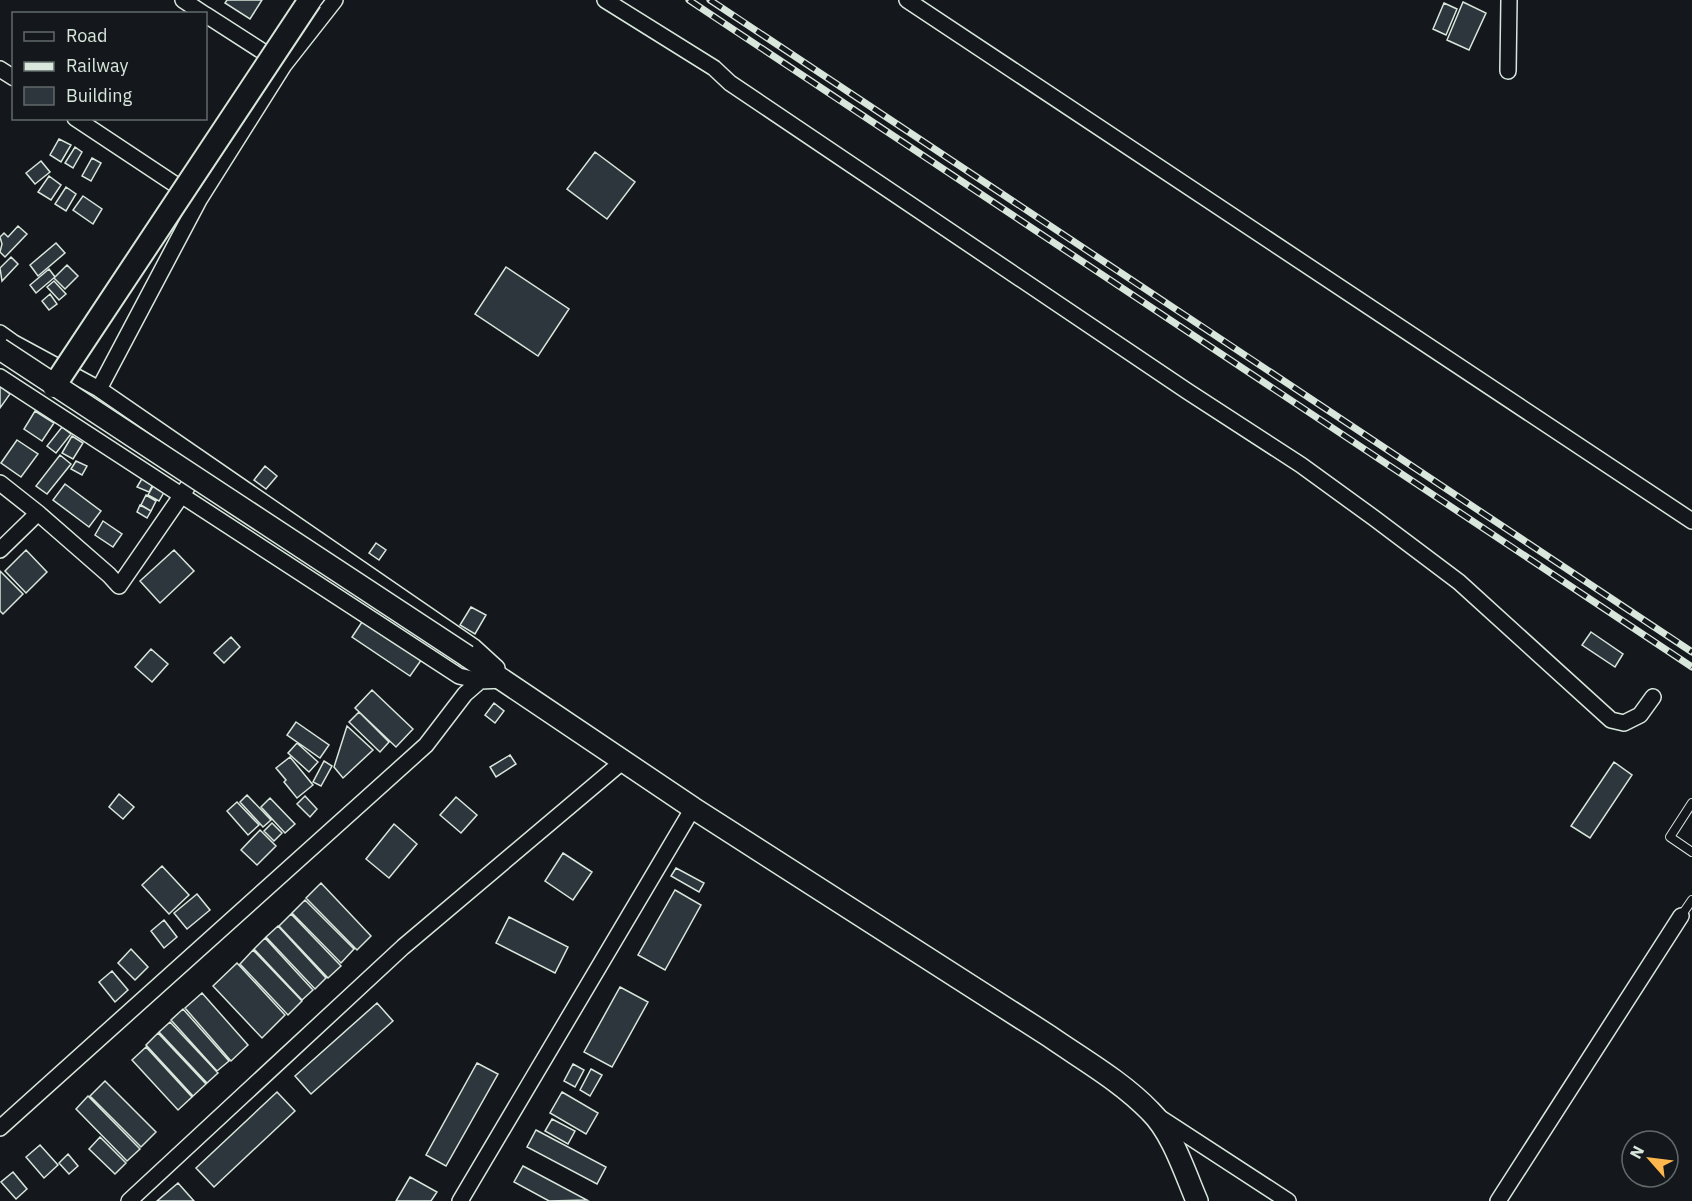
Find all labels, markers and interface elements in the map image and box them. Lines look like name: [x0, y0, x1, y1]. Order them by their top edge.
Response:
legend: [12, 12, 207, 120]
text: Road: [66, 24, 107, 47]
text: Railway: [66, 54, 128, 77]
text: Building: [66, 84, 133, 107]
north arrow: [1620, 1129, 1680, 1189]
text: N: [1625, 1142, 1648, 1162]

